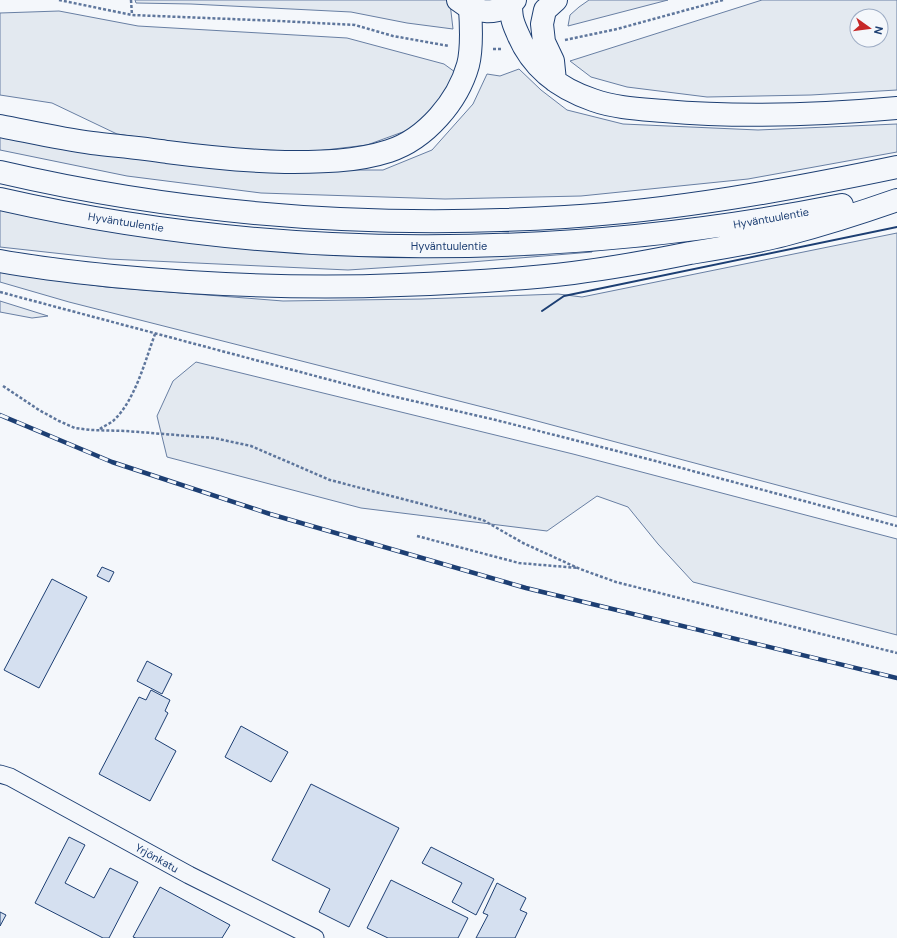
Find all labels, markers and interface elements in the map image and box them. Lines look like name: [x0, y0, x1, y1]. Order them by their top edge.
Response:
north arrow: [849, 8, 889, 48]
text: N: [871, 25, 886, 36]
street label: Hyväntuulentie: [732, 204, 810, 232]
street label: Hyväntuulentie: [87, 209, 165, 235]
street label: Hyväntuulentie: [411, 239, 487, 253]
street label: Yrjönkatu: [133, 840, 181, 876]

